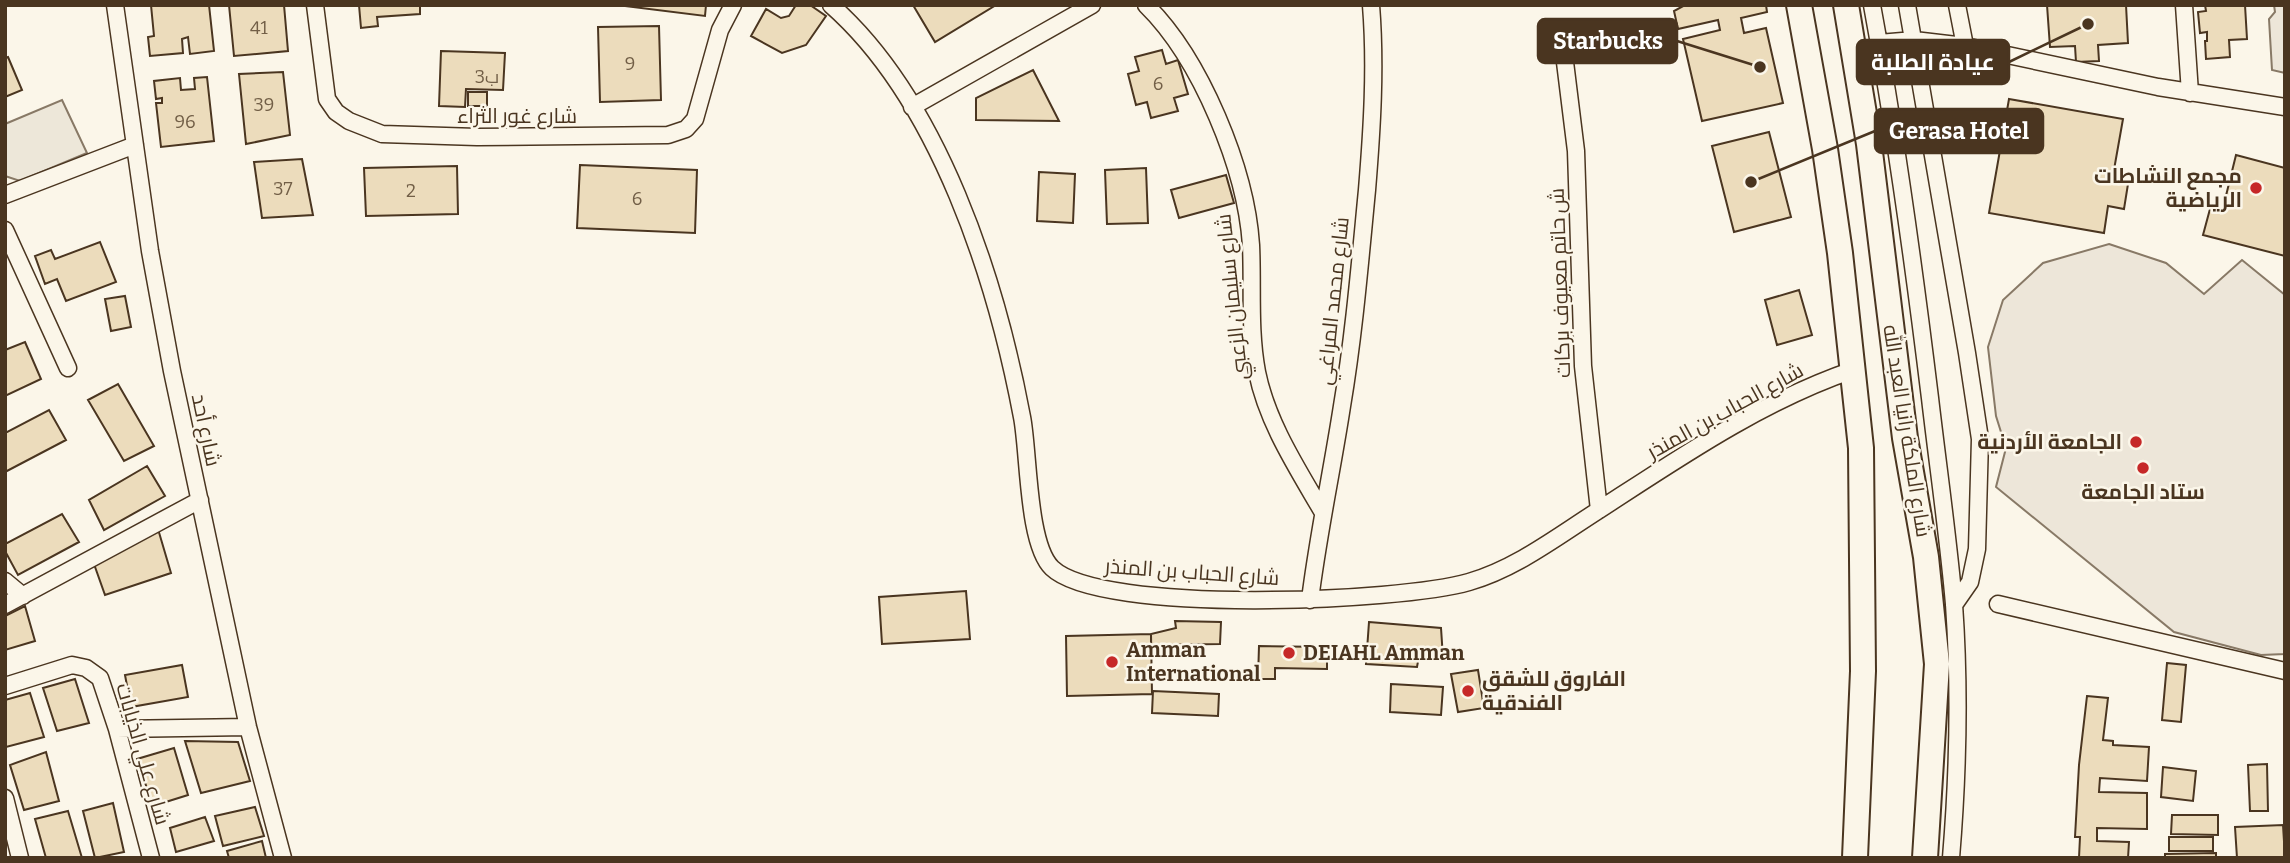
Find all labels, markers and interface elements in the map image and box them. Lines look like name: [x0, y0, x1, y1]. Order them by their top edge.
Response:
house number: 41: [250, 17, 269, 39]
callout: Starbucks: [1538, 19, 1677, 63]
text: Starbucks: [1553, 27, 1663, 55]
callout: عيادة الطلبة: [1857, 40, 2009, 84]
text: عيادة الطلبة: [1871, 48, 1995, 76]
house number: 9: [625, 53, 635, 75]
house number: 3ب: [475, 66, 499, 88]
house number: 6: [1153, 73, 1163, 95]
house number: 39: [254, 94, 274, 116]
street label: شارع غور الثراء: [457, 103, 577, 130]
callout: Gerasa Hotel: [1875, 109, 2043, 153]
house number: 96: [174, 111, 196, 133]
text: Gerasa Hotel: [1889, 117, 2029, 145]
place label: مجمع النشاطات الرياضية: [2094, 163, 2242, 213]
house number: 37: [273, 178, 293, 200]
house number: 2: [406, 180, 416, 202]
marker: مجمع النشاطات الرياضية: [2248, 180, 2264, 196]
house number: 6: [632, 188, 642, 210]
street label: ش حاتم معيوف بركات: [1544, 188, 1577, 378]
street label: شارع سليمان الزعبي: [1210, 212, 1257, 381]
street label: شارع محمد المراغي: [1311, 216, 1358, 387]
street label: شارع الملكة رانيا العبد الله: [1876, 323, 1938, 539]
street label: شارع الحباب بن المنذر: [1641, 357, 1808, 466]
street label: شارع أحد: [185, 391, 226, 469]
place label: الجامعة الأردنية: [1977, 429, 2122, 455]
marker: الجامعة الأردنية: [2128, 434, 2144, 450]
marker: ستاد الجامعة: [2135, 460, 2151, 476]
place label: ستاد الجامعة: [2081, 479, 2205, 505]
street label: شارع الحباب بن المنذر: [1103, 553, 1280, 592]
place label: Amman International: [1126, 637, 1261, 687]
place label: DEIAHL Amman: [1303, 640, 1465, 666]
marker: DEIAHL Amman: [1281, 645, 1297, 661]
marker: Amman International: [1104, 654, 1120, 670]
place label: الفاروق للشقق الفندقية: [1482, 666, 1626, 716]
street label: شارع علي الذيابات: [107, 680, 176, 829]
marker: الفاروق للشقق الفندقية: [1460, 683, 1476, 699]

